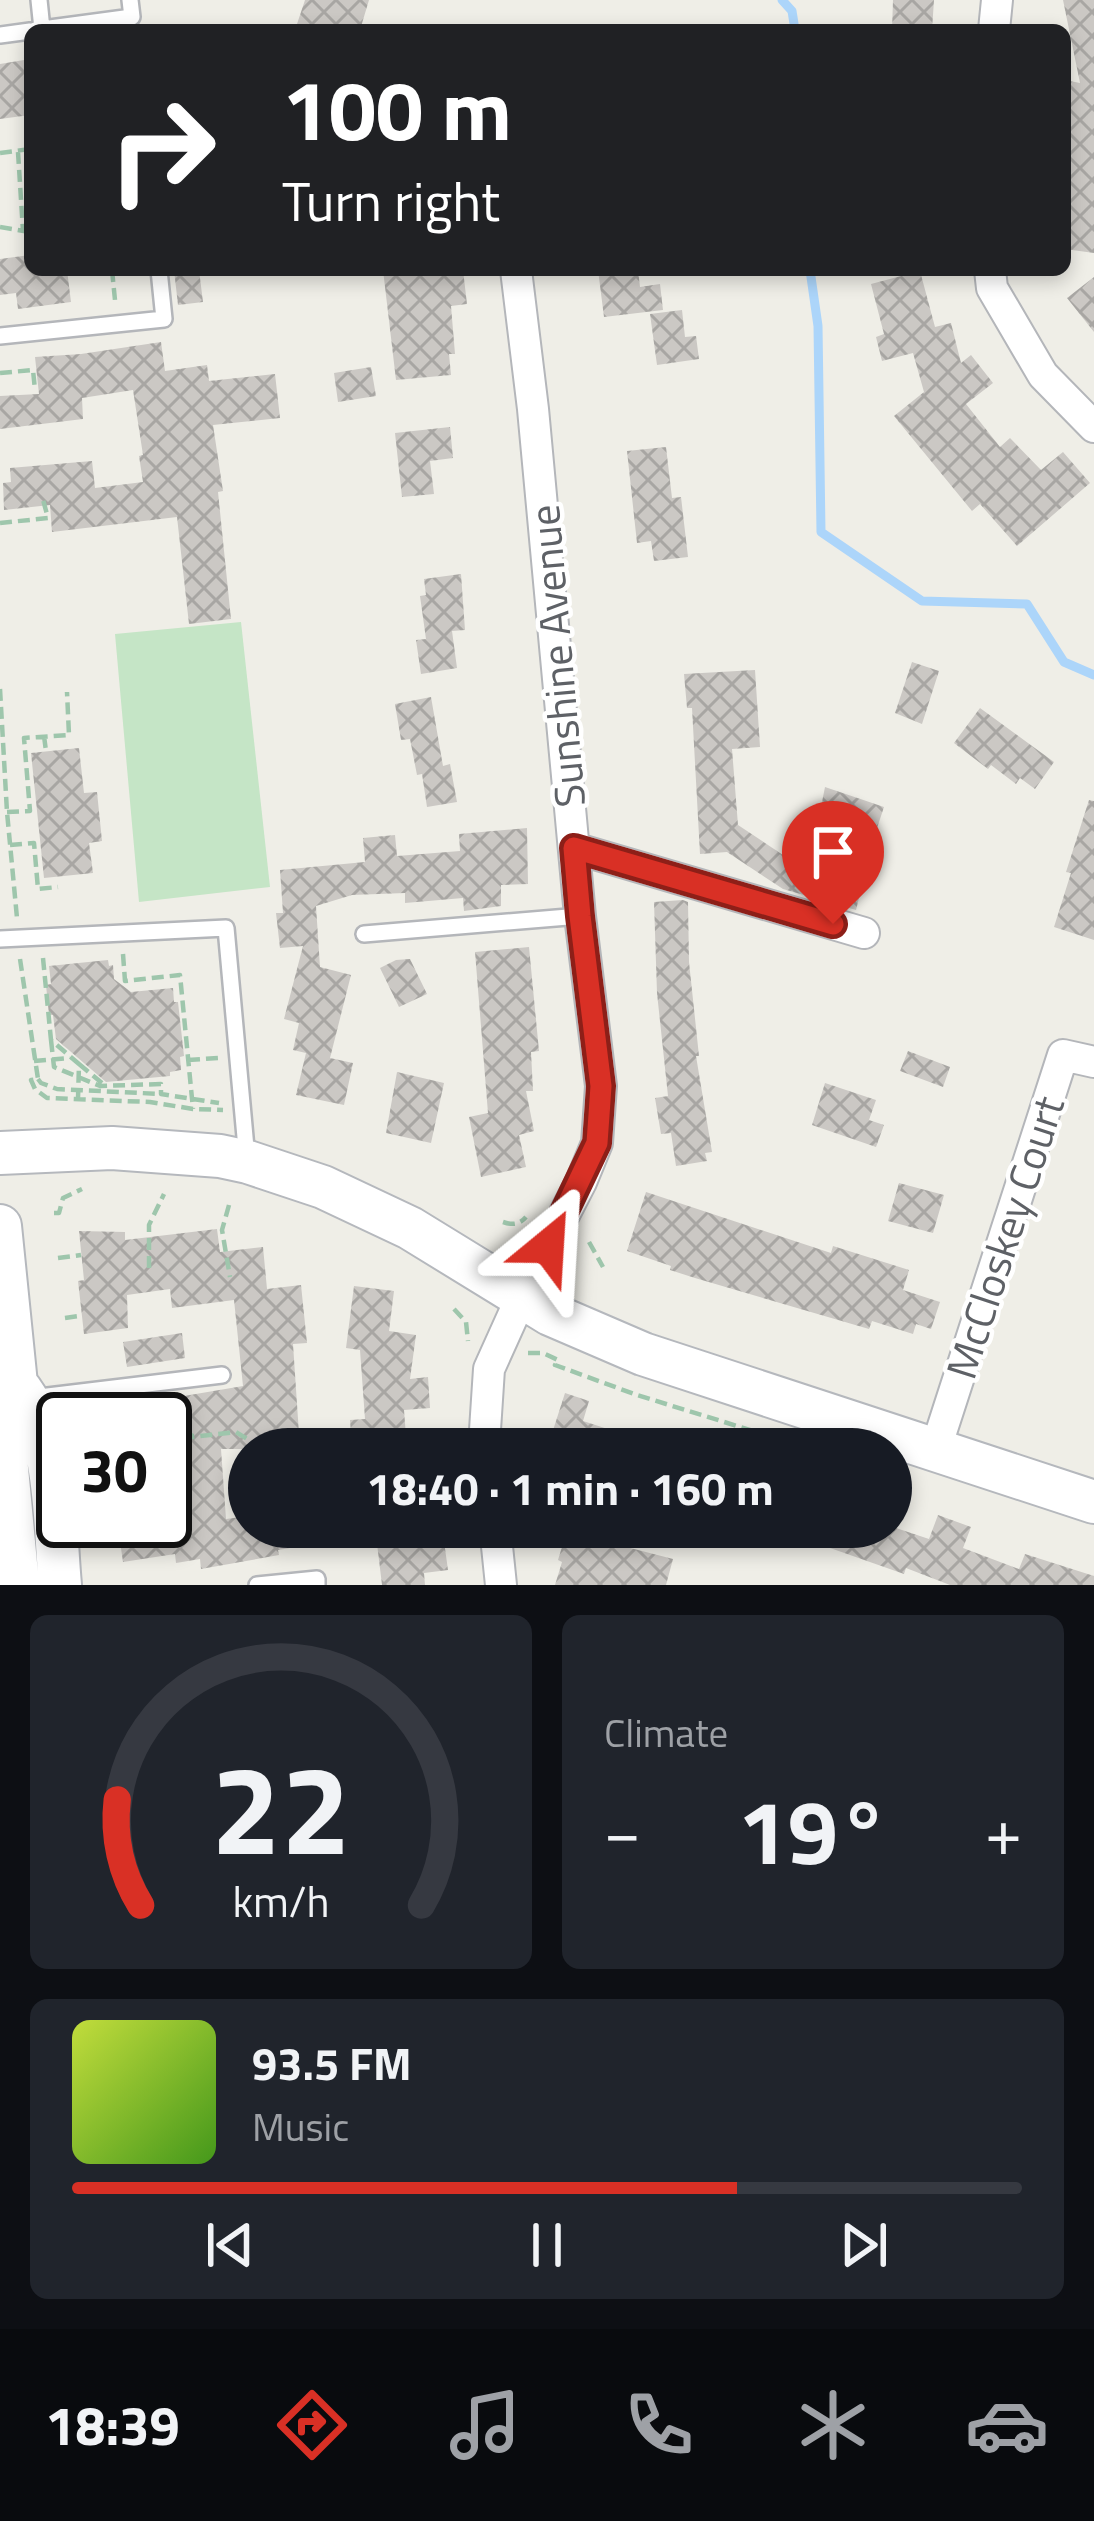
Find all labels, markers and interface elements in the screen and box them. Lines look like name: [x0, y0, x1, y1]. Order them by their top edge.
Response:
text: 100 m: [282, 45, 512, 173]
icon: right: [84, 72, 240, 228]
text: Turn right: [282, 160, 500, 242]
street label: Sunshine Avenue: [511, 502, 601, 810]
pin: [782, 801, 884, 924]
icon: arrive: [800, 819, 866, 885]
street label: McCloskey Court: [928, 1087, 1080, 1387]
position arrow: [485, 1183, 611, 1309]
speed limit sign: 30: [36, 1392, 192, 1548]
text: 18:40 · 1 min · 160 m: [366, 1454, 774, 1522]
text: Climate: [604, 1703, 728, 1762]
text: 22: [211, 1713, 351, 1902]
text: 19°: [737, 1762, 889, 1899]
text: −: [604, 1780, 641, 1881]
text: +: [985, 1780, 1022, 1881]
text: km/h: [232, 1868, 330, 1934]
text: 93.5 FM: [252, 2029, 412, 2097]
text: Music: [252, 2097, 349, 2156]
icon: previous: [197, 2212, 263, 2278]
icon: pause: [514, 2212, 580, 2278]
icon: next: [831, 2212, 897, 2278]
icon: directions: [270, 2383, 354, 2467]
icon: music: [443, 2383, 527, 2467]
icon: phone: [617, 2383, 701, 2467]
icon: climate: [791, 2383, 875, 2467]
icon: car: [965, 2383, 1049, 2467]
text: 18:39: [45, 2384, 180, 2466]

